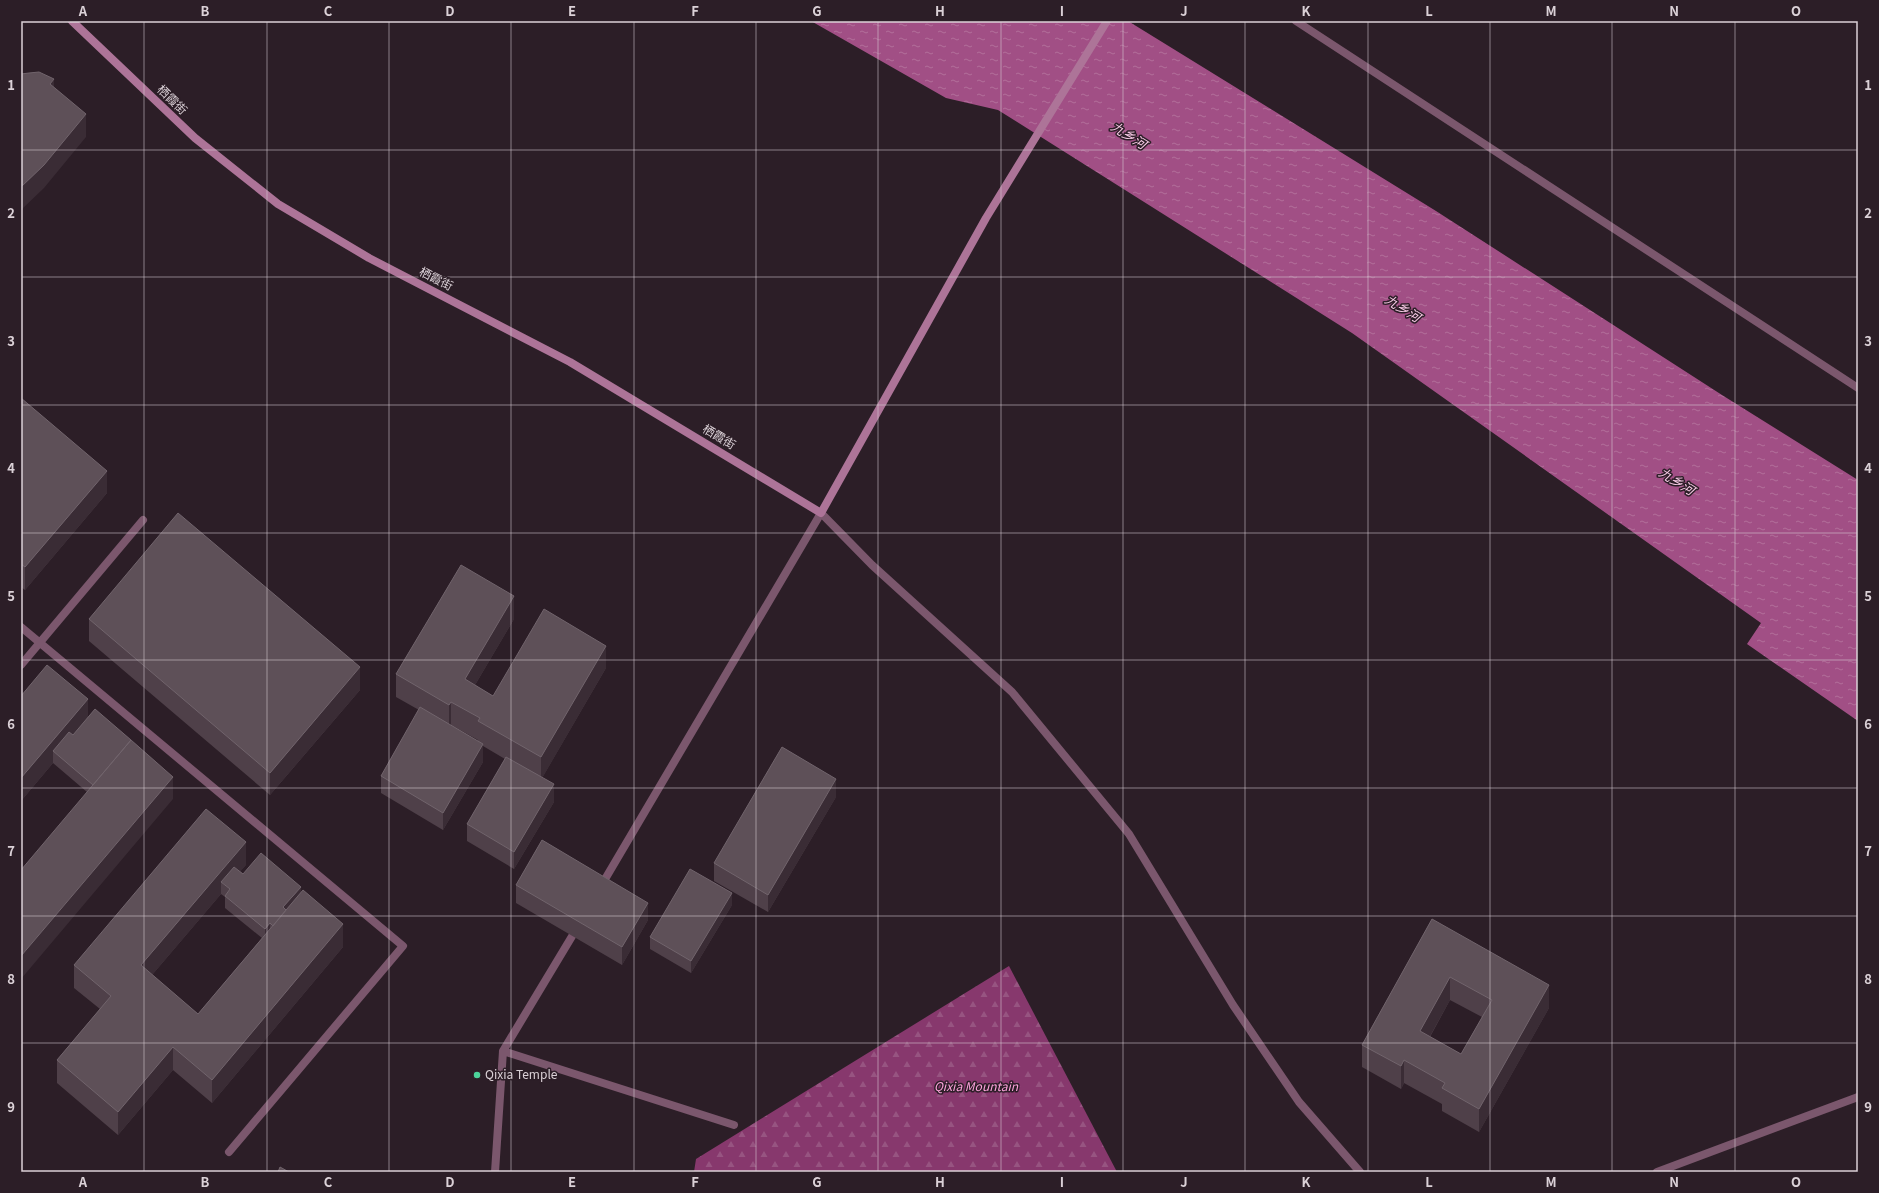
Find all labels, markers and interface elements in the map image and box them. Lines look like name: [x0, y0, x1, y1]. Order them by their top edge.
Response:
text: A: [78, 1, 88, 20]
text: B: [201, 1, 210, 20]
text: C: [324, 1, 333, 20]
text: D: [445, 1, 455, 20]
text: E: [568, 1, 576, 20]
text: F: [691, 1, 699, 20]
text: G: [812, 1, 822, 20]
text: H: [935, 1, 945, 20]
text: I: [1060, 1, 1064, 20]
text: J: [1180, 1, 1188, 20]
text: K: [1302, 1, 1311, 20]
text: L: [1425, 1, 1433, 20]
text: M: [1545, 1, 1557, 20]
text: N: [1669, 1, 1679, 20]
text: O: [1791, 1, 1801, 20]
text: 1: [7, 75, 15, 94]
text: 1: [1864, 75, 1872, 94]
street label: 栖霞街: [154, 80, 192, 118]
water label: 九乡河: [1108, 116, 1153, 155]
text: 2: [7, 203, 15, 222]
text: 2: [1864, 203, 1872, 222]
street label: 栖霞街: [417, 262, 457, 293]
water label: 九乡河: [1382, 289, 1427, 328]
text: 3: [7, 331, 15, 350]
text: 3: [1864, 331, 1872, 350]
street label: 栖霞街: [700, 419, 740, 452]
text: 4: [7, 458, 15, 477]
text: 4: [1864, 458, 1872, 477]
water label: 九乡河: [1656, 462, 1701, 501]
text: 5: [7, 586, 15, 605]
text: 5: [1864, 586, 1872, 605]
text: 6: [7, 714, 15, 733]
text: 6: [1864, 714, 1872, 733]
text: 7: [7, 841, 15, 860]
text: 7: [1864, 841, 1872, 860]
text: 8: [7, 969, 15, 988]
text: 8: [1864, 969, 1872, 988]
place label: Qixia Temple: [485, 1065, 558, 1082]
marker: Qixia Temple: [472, 1070, 482, 1080]
park label: Qixia Mountain: [934, 1077, 1019, 1094]
text: 9: [7, 1097, 15, 1116]
text: 9: [1864, 1097, 1872, 1116]
text: A: [78, 1172, 88, 1191]
text: B: [201, 1172, 210, 1191]
text: C: [324, 1172, 333, 1191]
text: D: [445, 1172, 455, 1191]
text: E: [568, 1172, 576, 1191]
text: F: [691, 1172, 699, 1191]
text: G: [812, 1172, 822, 1191]
text: H: [935, 1172, 945, 1191]
text: I: [1060, 1172, 1064, 1191]
text: J: [1180, 1172, 1188, 1191]
text: K: [1302, 1172, 1311, 1191]
text: L: [1425, 1172, 1433, 1191]
text: M: [1545, 1172, 1557, 1191]
text: N: [1669, 1172, 1679, 1191]
text: O: [1791, 1172, 1801, 1191]

